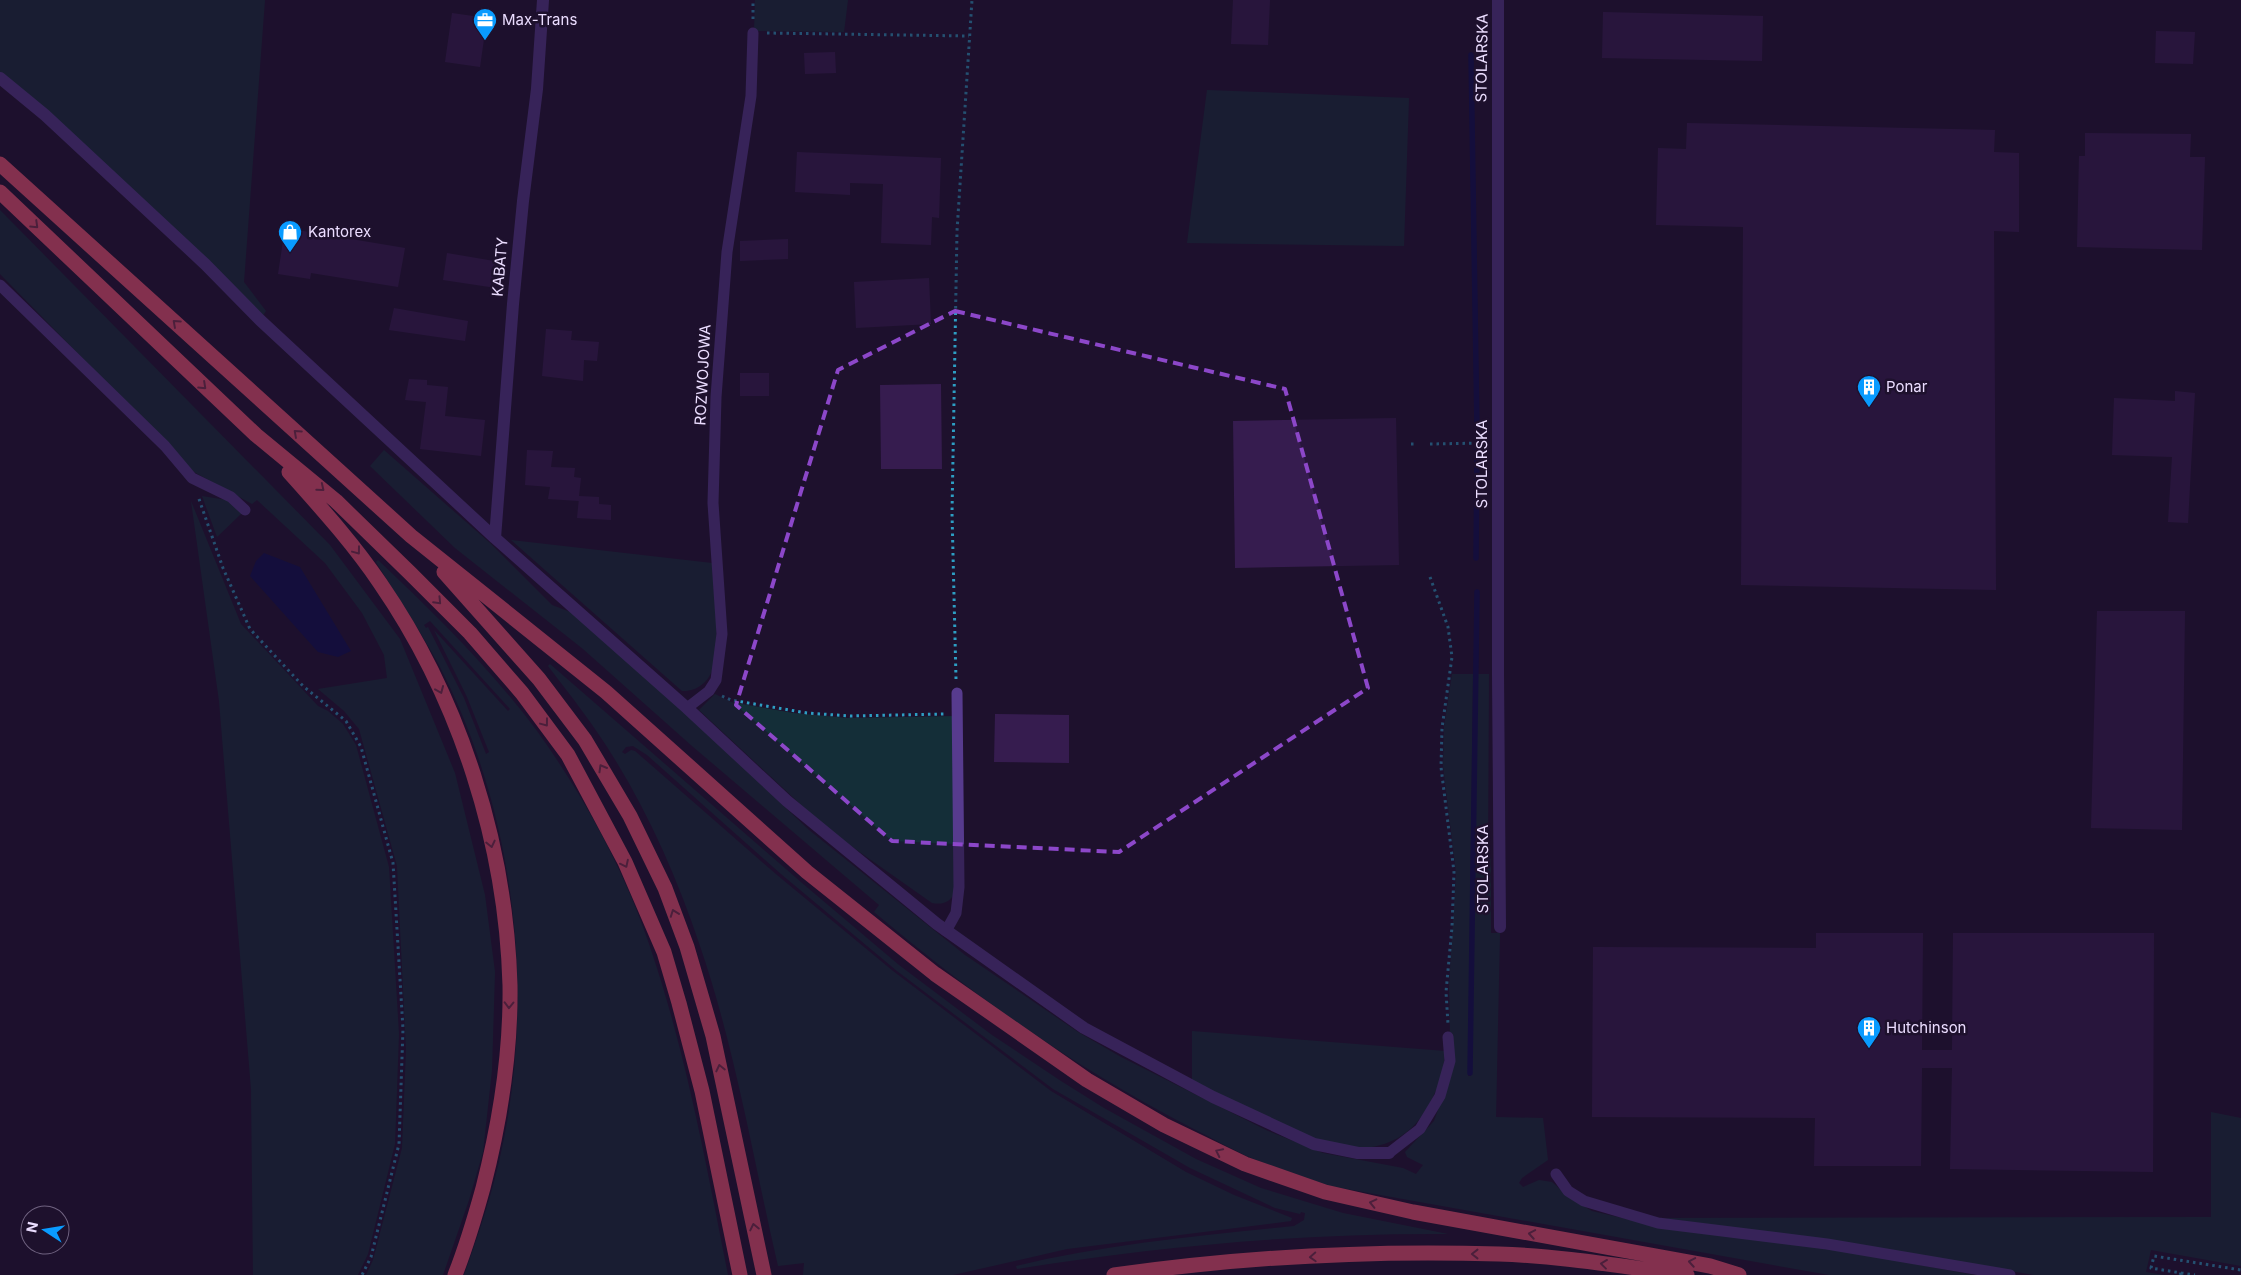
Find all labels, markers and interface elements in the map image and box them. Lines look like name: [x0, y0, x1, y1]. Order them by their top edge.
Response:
office icon: Max-Trans: [472, 7, 498, 41]
place label: Max-Trans: [502, 10, 577, 29]
street label: STOLARSKA: [1471, 13, 1492, 103]
shop icon: Kantorex: [277, 219, 303, 253]
one-way arrow: [29, 220, 38, 229]
place label: Kantorex: [308, 222, 371, 241]
street label: KABATY: [487, 236, 512, 297]
one-way arrow: [173, 320, 182, 329]
street label: ROZWOJOWA: [690, 324, 715, 426]
building icon: Ponar: [1856, 374, 1882, 408]
place label: Ponar: [1886, 377, 1928, 396]
one-way arrow: [198, 380, 207, 389]
street label: STOLARSKA: [1472, 420, 1491, 508]
one-way arrow: [293, 430, 302, 439]
one-way arrow: [315, 483, 324, 492]
one-way arrow: [351, 546, 360, 555]
one-way arrow: [432, 595, 441, 604]
one-way arrow: [434, 685, 444, 694]
one-way arrow: [539, 717, 548, 727]
one-way arrow: [598, 764, 608, 773]
street label: STOLARSKA: [1473, 825, 1492, 913]
one-way arrow: [485, 840, 496, 849]
one-way arrow: [619, 859, 630, 868]
one-way arrow: [670, 909, 680, 918]
one-way arrow: [504, 1002, 514, 1010]
building icon: Hutchinson: [1856, 1015, 1882, 1049]
place label: Hutchinson: [1886, 1018, 1967, 1037]
one-way arrow: [715, 1064, 726, 1073]
one-way arrow: [1215, 1148, 1224, 1158]
one-way arrow: [1368, 1198, 1377, 1209]
north arrow: [20, 1205, 70, 1255]
text: N: [22, 1220, 41, 1234]
one-way arrow: [749, 1223, 760, 1232]
one-way arrow: [1528, 1229, 1537, 1239]
one-way arrow: [1471, 1249, 1479, 1259]
one-way arrow: [1309, 1251, 1317, 1262]
one-way arrow: [1688, 1258, 1697, 1268]
one-way arrow: [1600, 1259, 1608, 1270]

